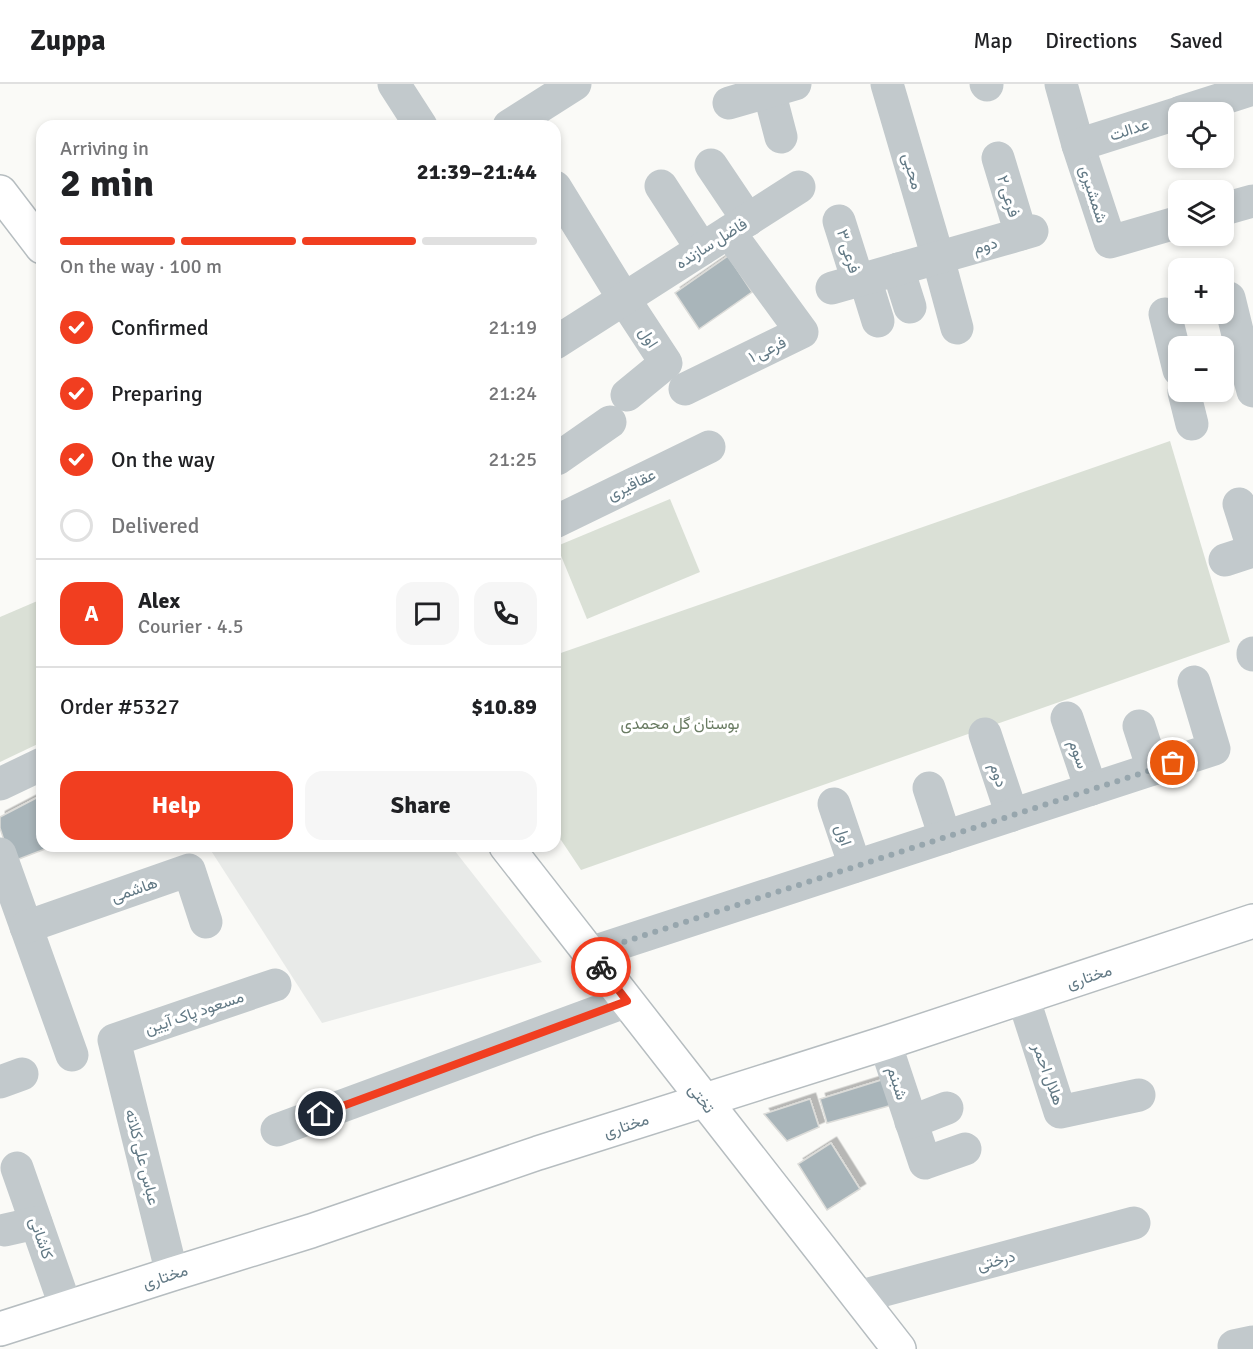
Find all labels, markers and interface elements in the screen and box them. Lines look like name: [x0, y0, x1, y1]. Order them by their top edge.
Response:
text: Zuppa: [30, 24, 106, 58]
text: Map: [974, 28, 1012, 54]
text: Directions: [1045, 28, 1137, 54]
text: Saved: [1170, 28, 1223, 54]
map controls: [1168, 102, 1234, 402]
button: locate: [1168, 102, 1234, 168]
street label: عدالت: [1107, 114, 1151, 146]
text: Arriving in: [60, 136, 149, 161]
street label: محبی: [897, 151, 927, 192]
text: 21:39–21:44: [417, 158, 537, 185]
text: 2 min: [60, 159, 154, 207]
street label: شمشیری: [1074, 163, 1112, 226]
street label: فرعی ۲: [992, 173, 1024, 220]
button: layers: [1168, 180, 1234, 246]
street label: فاضل سازنده: [672, 214, 751, 274]
street label: فرعی ۳: [832, 227, 864, 276]
street label: دوم: [971, 233, 1000, 259]
text: On the way · 100 m: [60, 254, 222, 279]
button: +: [1168, 258, 1234, 324]
icon: check: [60, 311, 93, 344]
text: Confirmed: [111, 314, 209, 341]
text: 21:19: [488, 315, 537, 340]
street label: اول: [634, 323, 662, 352]
street label: فرعی ۱: [745, 332, 789, 367]
button: −: [1168, 336, 1234, 402]
icon: check: [60, 377, 93, 410]
text: Preparing: [111, 380, 203, 407]
text: 21:24: [488, 381, 537, 406]
icon: check: [60, 443, 93, 476]
text: On the way: [111, 446, 215, 473]
text: 21:25: [488, 447, 537, 472]
street label: عقاقیری: [604, 465, 659, 505]
text: Delivered: [111, 512, 199, 539]
button: chat: [396, 582, 459, 645]
button: phone: [474, 582, 537, 645]
text: Alex: [138, 587, 180, 614]
text: A: [84, 600, 99, 627]
text: Courier · 4.5: [138, 614, 244, 639]
text: Order #5327: [60, 693, 180, 720]
text: $10.89: [471, 693, 537, 720]
park label: بوستان گل محمدی: [621, 714, 739, 734]
street label: سوم: [1064, 737, 1092, 771]
pin: [1147, 737, 1198, 788]
icon: bag: [1156, 746, 1189, 779]
street label: دوم: [985, 761, 1011, 790]
button: Help: [60, 771, 293, 840]
button: Share: [305, 771, 537, 840]
street label: اول: [830, 822, 856, 848]
street label: هاشمی: [109, 873, 160, 907]
courier: [571, 937, 631, 997]
icon: bike: [585, 951, 618, 984]
street label: مختاری: [1064, 960, 1115, 994]
street label: مسعود پاک آیین: [142, 987, 247, 1040]
street label: هلال احمر: [1027, 1040, 1068, 1108]
street label: شبنم: [882, 1064, 912, 1102]
street label: تختی: [684, 1080, 719, 1117]
pin: [295, 1088, 346, 1139]
icon: home: [304, 1097, 337, 1130]
street label: عباس علی کلاته: [120, 1107, 164, 1207]
street label: مختاری: [601, 1109, 652, 1143]
street label: کاشانی: [25, 1215, 58, 1262]
street label: درختی: [975, 1246, 1018, 1276]
street label: مختاری: [140, 1260, 191, 1294]

